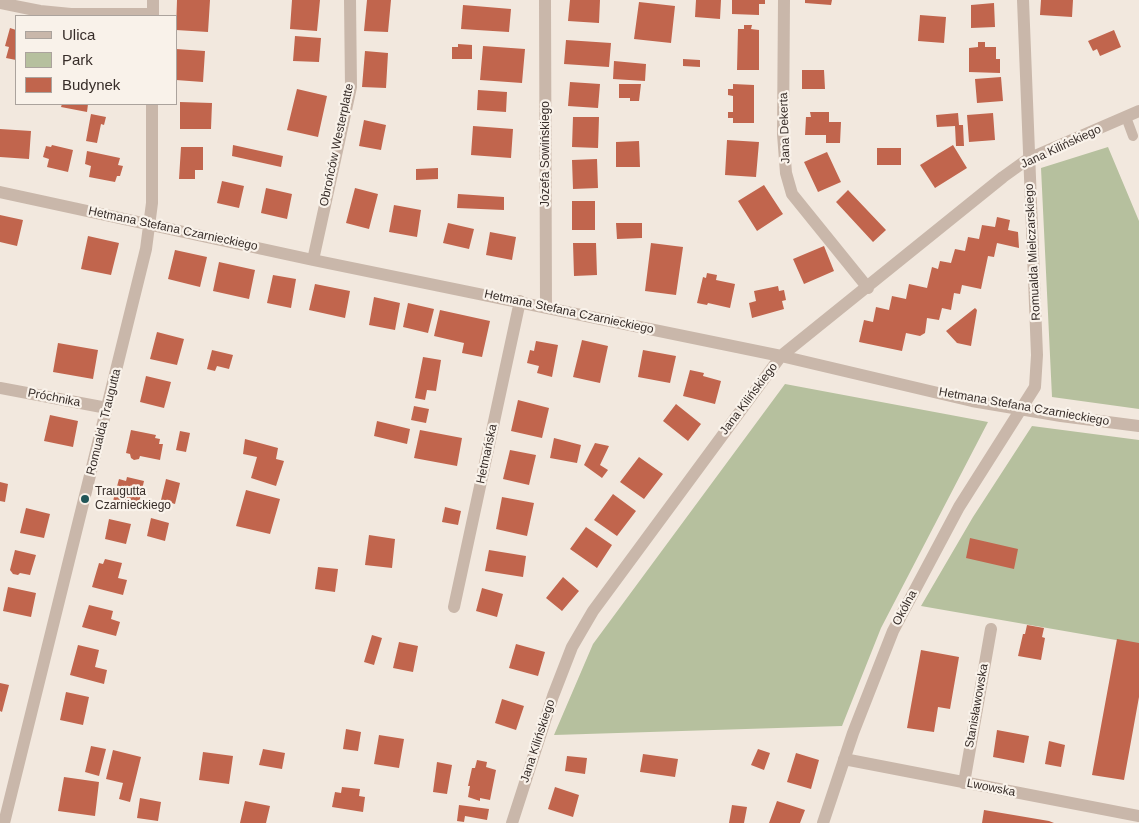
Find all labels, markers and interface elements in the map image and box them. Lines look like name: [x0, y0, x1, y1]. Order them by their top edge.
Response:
legend: [15, 15, 178, 105]
text: Ulica: [62, 26, 95, 43]
text: Park: [62, 51, 93, 68]
text: Budynek: [62, 76, 120, 93]
street label: Obrońców Westerplatte: [317, 82, 357, 208]
street label: Jana Dekerta: [777, 92, 793, 164]
street label: Józefa Sowińskiego: [539, 101, 553, 207]
street label: Jana Kilińskiego: [1019, 122, 1103, 172]
street label: Romualda Mielczarskiego: [1022, 183, 1044, 321]
street label: Hetmana Stefana Czarnieckiego: [87, 204, 259, 254]
street label: Hetmana Stefana Czarnieckiego: [483, 287, 655, 337]
street label: Jana Kilińskiego: [717, 360, 781, 438]
street label: Romualda Traugutta: [84, 367, 124, 477]
street label: Hetmana Stefana Czarnieckiego: [938, 385, 1110, 429]
street label: Próchnika: [26, 386, 82, 410]
street label: Hetmańska: [474, 423, 500, 485]
place label: Traugutta Czarnieckiego: [95, 485, 171, 513]
marker: Traugutta Czarnieckiego: [79, 493, 91, 505]
street label: Okólna: [890, 588, 920, 628]
street label: Stanisławowska: [962, 663, 992, 749]
street label: Jana Kilińskiego: [518, 698, 558, 784]
street label: Lwowska: [965, 776, 1017, 800]

